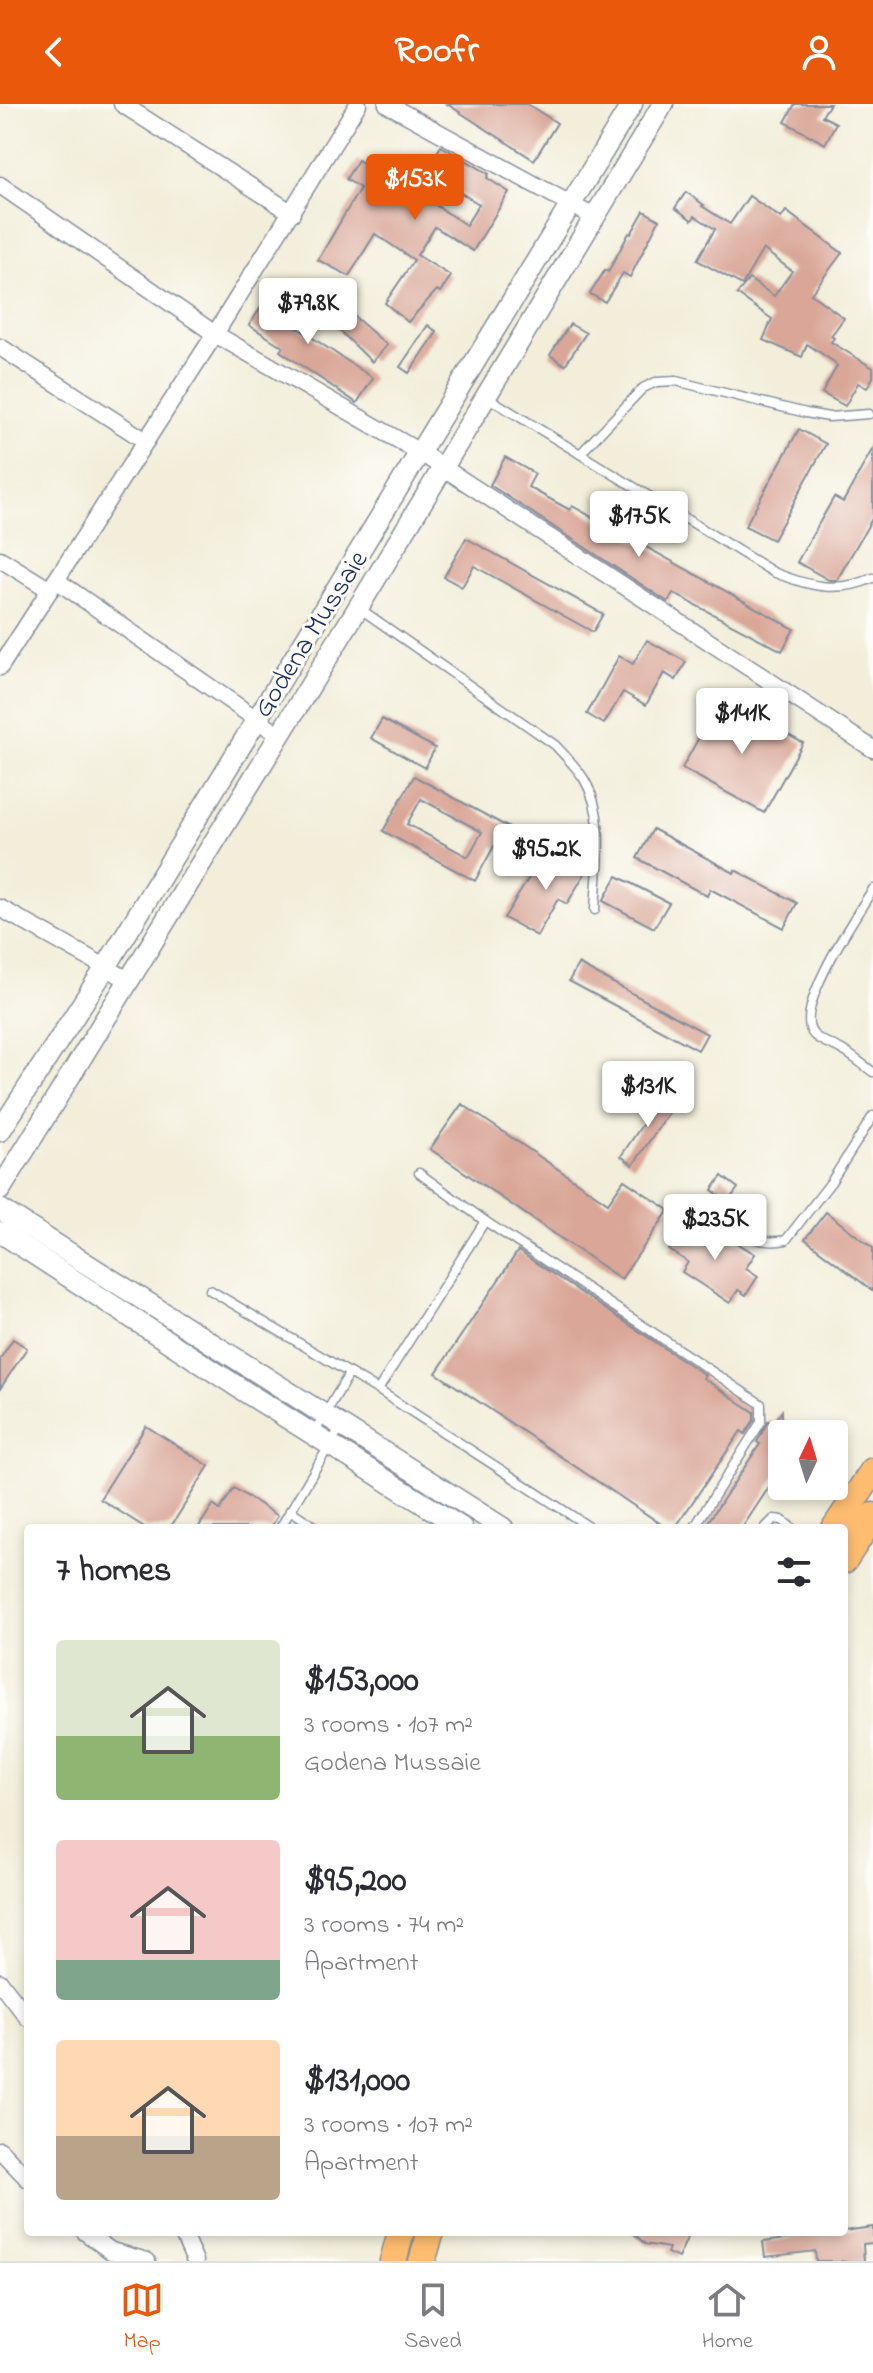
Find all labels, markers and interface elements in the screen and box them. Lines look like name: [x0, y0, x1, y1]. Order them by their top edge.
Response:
text: Roofr: [394, 26, 479, 79]
icon: back: [32, 30, 76, 74]
icon: person: [797, 30, 841, 74]
pin: $153K: [359, 154, 471, 222]
text: $153K: [384, 161, 446, 199]
pin: $79.8K: [243, 278, 373, 346]
text: $79.8K: [277, 285, 339, 323]
pin: $175K: [583, 491, 695, 559]
text: $175K: [608, 498, 670, 536]
street label: Godena Mussaie: [244, 543, 380, 726]
pin: $141K: [686, 688, 798, 756]
text: $141K: [714, 695, 770, 733]
pin: $95.2K: [481, 824, 611, 892]
text: $95.2K: [511, 831, 581, 869]
pin: $131K: [592, 1061, 704, 1129]
text: $131K: [620, 1068, 676, 1106]
pin: $235K: [659, 1194, 771, 1262]
text: $235K: [682, 1201, 748, 1239]
north arrow: [768, 1420, 848, 1500]
map controls: [768, 1420, 848, 1500]
text: 7 homes: [56, 1547, 171, 1597]
icon: filters: [772, 1550, 816, 1594]
text: $153,000: [304, 1657, 419, 1707]
icon: home: [120, 1672, 216, 1768]
text: 3 rooms · 107 m²: [304, 1707, 473, 1745]
text: Godena Mussaie: [304, 1745, 481, 1783]
text: $95,200: [304, 1857, 406, 1907]
icon: home: [120, 1872, 216, 1968]
text: 3 rooms · 74 m²: [304, 1907, 464, 1945]
text: Apartment: [304, 1945, 418, 1983]
text: $131,000: [304, 2057, 410, 2107]
icon: home: [120, 2072, 216, 2168]
text: 3 rooms · 107 m²: [304, 2107, 473, 2145]
text: Apartment: [304, 2145, 418, 2183]
tab: Map: [120, 2278, 164, 2358]
tab: Saved: [404, 2278, 462, 2358]
tab: Home: [702, 2278, 753, 2358]

